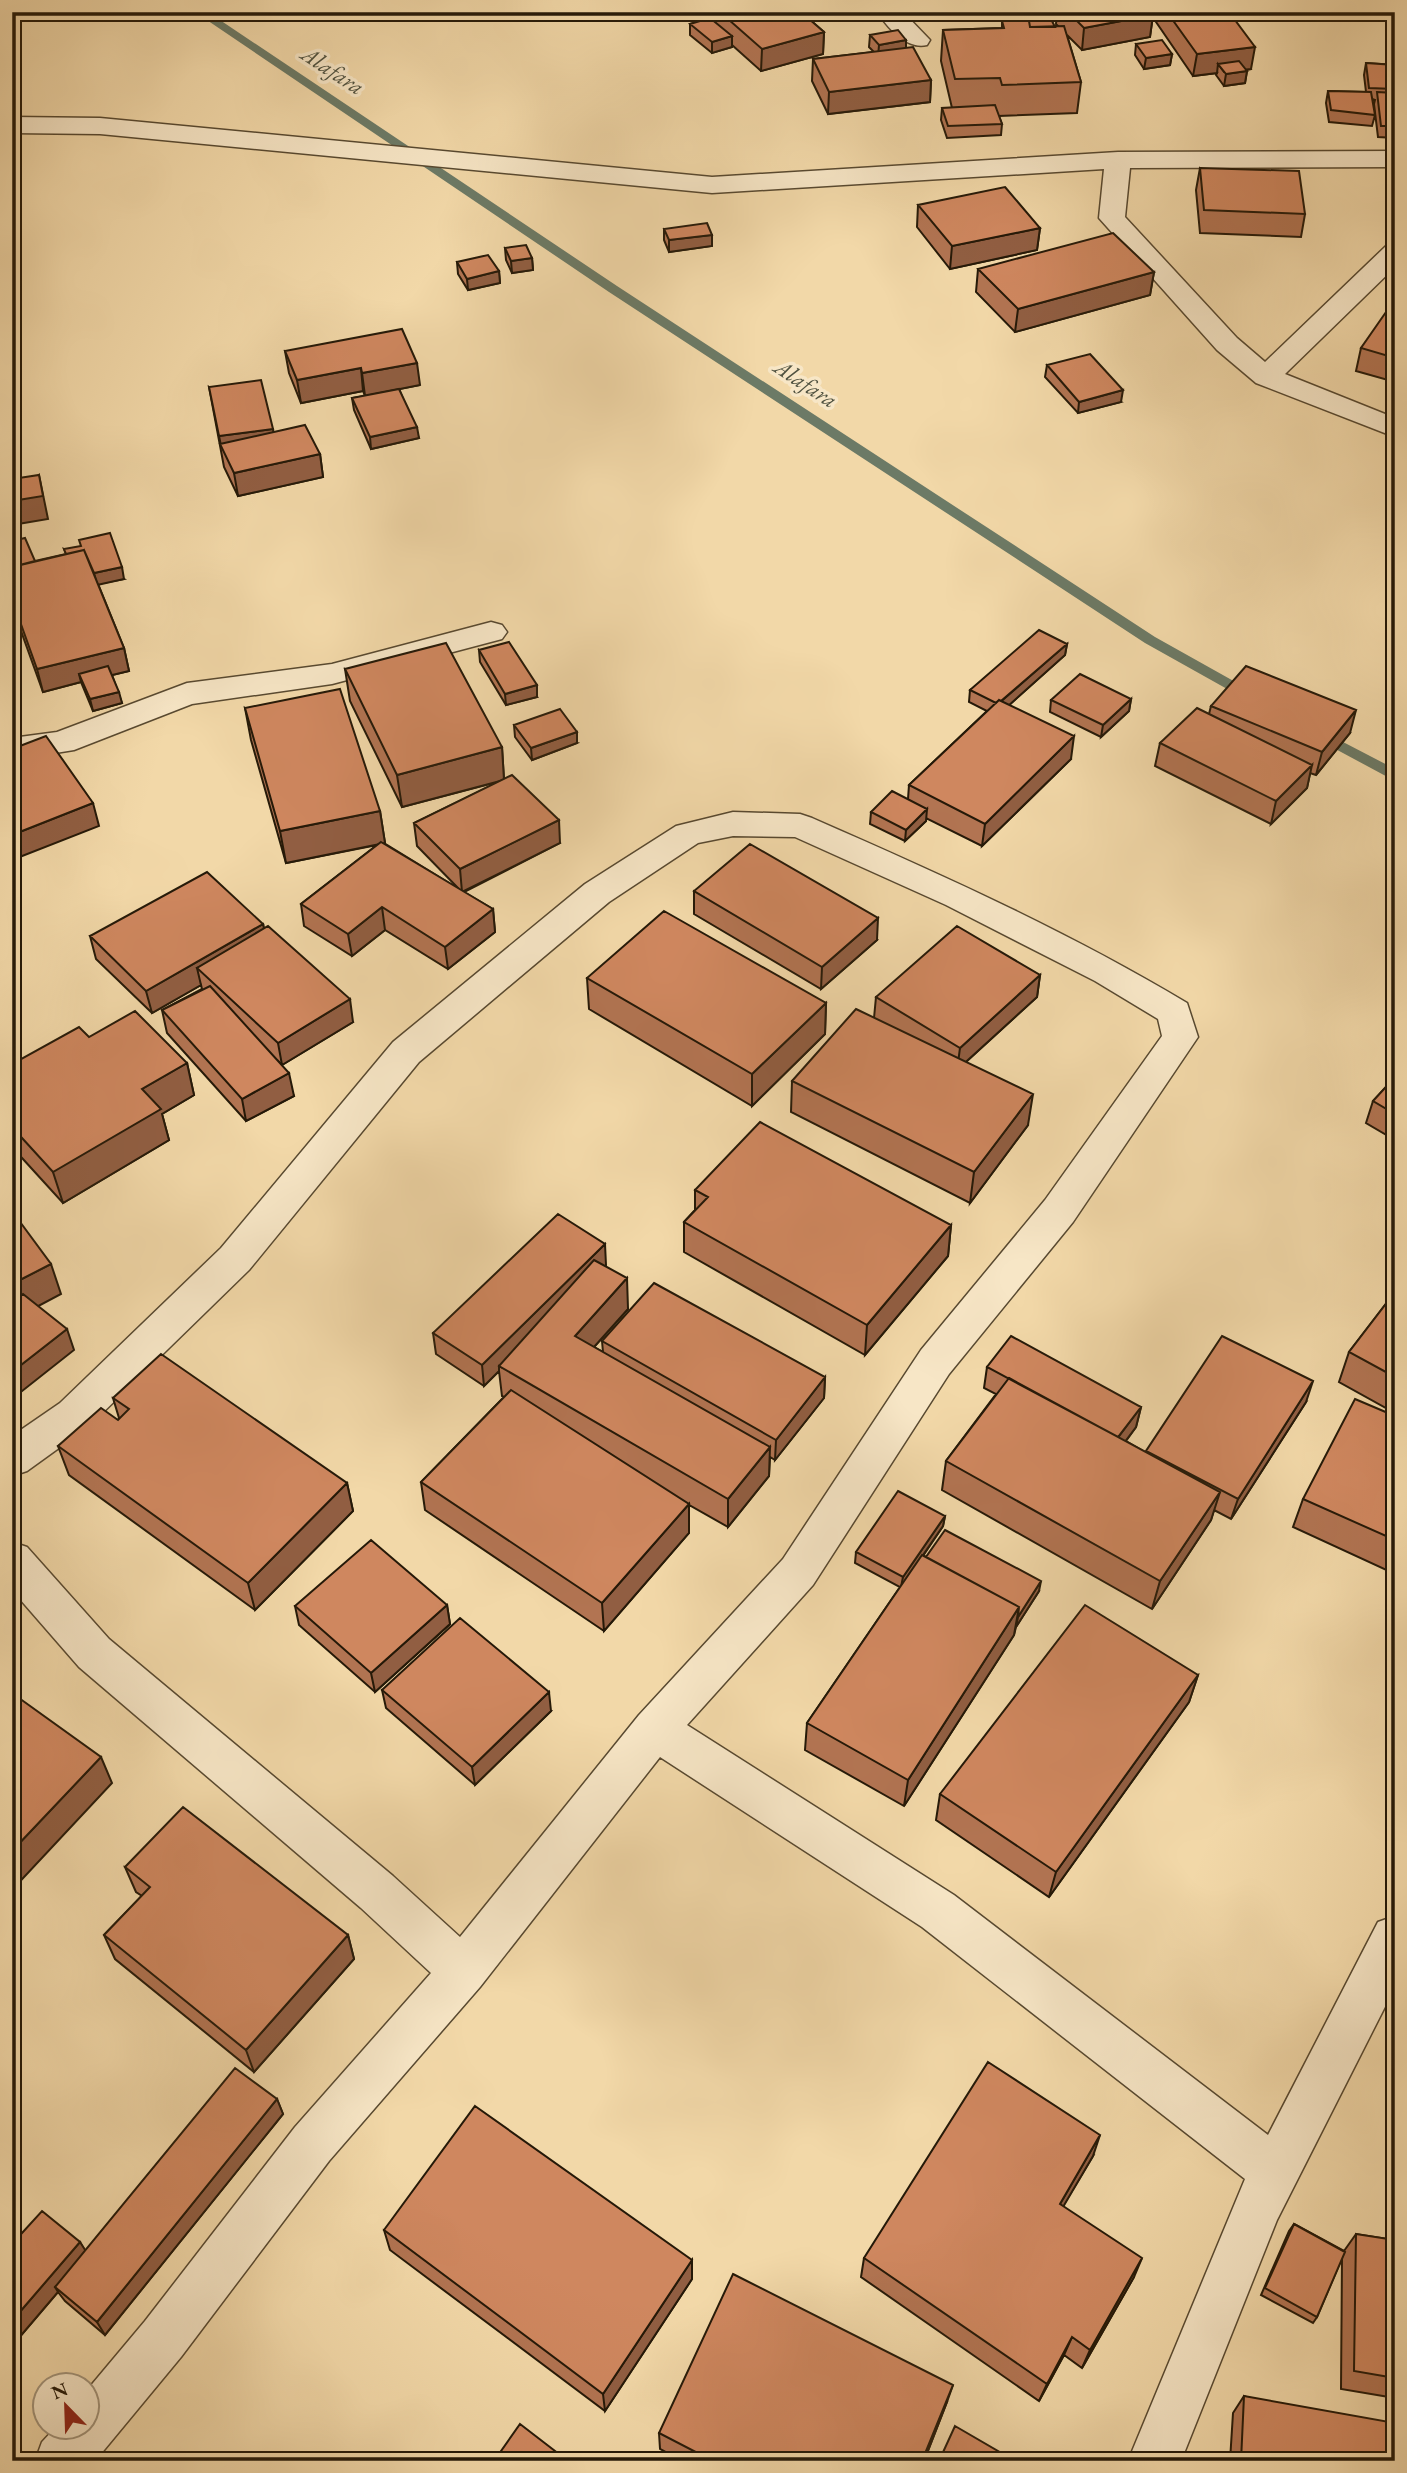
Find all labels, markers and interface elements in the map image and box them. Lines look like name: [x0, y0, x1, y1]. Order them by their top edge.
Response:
water label: Alafara: [294, 37, 370, 101]
water label: Alafara: [767, 350, 843, 414]
north arrow: [32, 2372, 102, 2442]
text: N: [48, 2376, 72, 2405]

